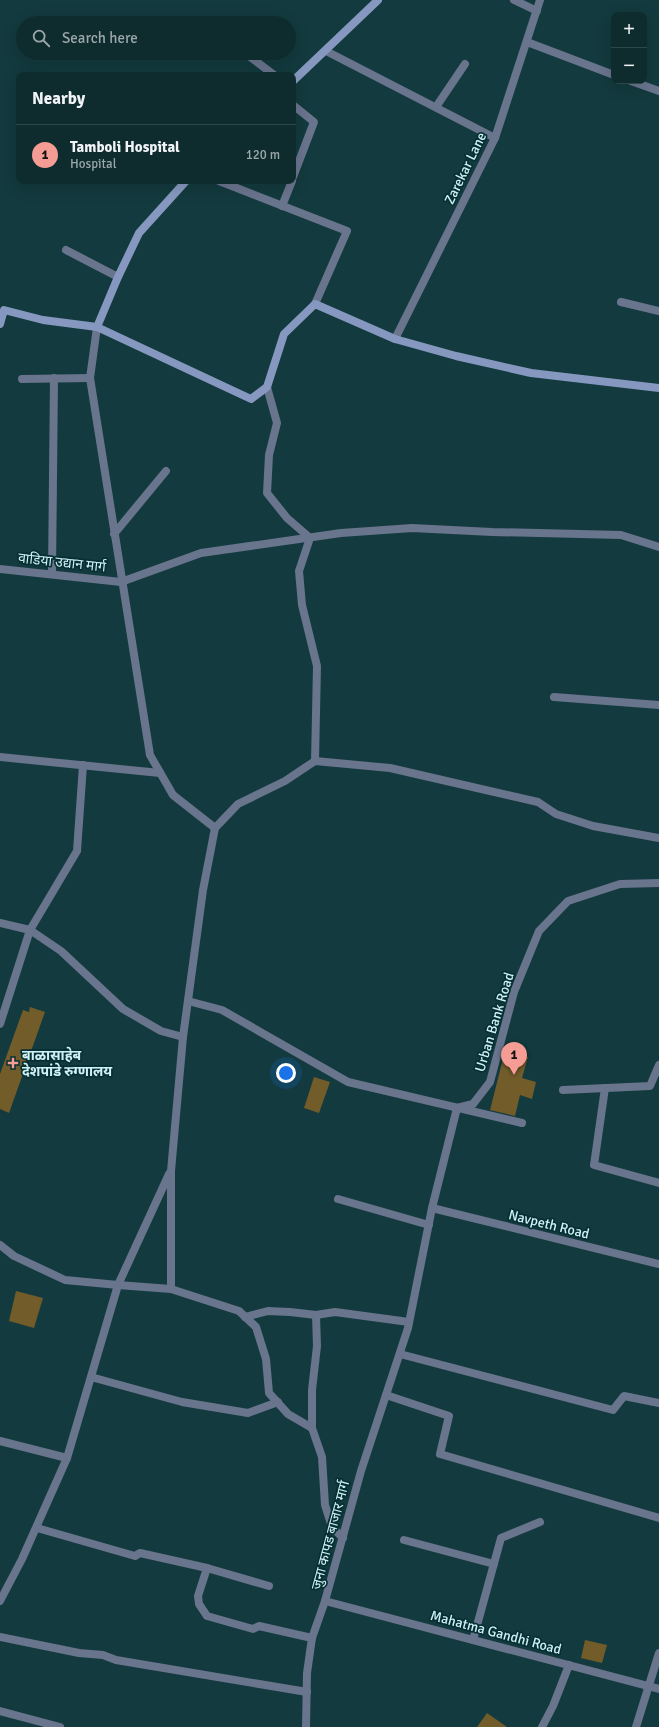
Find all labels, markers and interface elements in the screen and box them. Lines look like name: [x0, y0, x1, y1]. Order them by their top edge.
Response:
map controls: [611, 12, 647, 84]
button: +: [611, 12, 647, 48]
search box: [16, 16, 296, 60]
icon: search: [30, 27, 52, 49]
text: Search here: [62, 29, 138, 47]
button: −: [611, 48, 647, 84]
text: Nearby: [32, 88, 85, 109]
street label: Zarekar Lane: [441, 129, 490, 207]
text: Tamboli Hospital: [70, 138, 180, 156]
text: 1: [41, 147, 49, 163]
text: 120 m: [246, 147, 280, 163]
text: Hospital: [70, 156, 117, 172]
street label: वाडिया उद्यान मार्ग: [17, 549, 108, 576]
street label: Urban Bank Road: [471, 970, 518, 1074]
pin: 1: [501, 1042, 527, 1075]
place label: बाळासाहेब देशपांडे रुग्णालय: [22, 1046, 113, 1080]
marker: बाळासाहेब देशपांडे रुग्णालय: [7, 1057, 19, 1069]
your location: [276, 1063, 296, 1083]
street label: Navpeth Road: [507, 1206, 591, 1243]
street label: जुना कापड बाजार मार्ग: [308, 1478, 354, 1592]
street label: Mahatma Gandhi Road: [429, 1607, 563, 1658]

